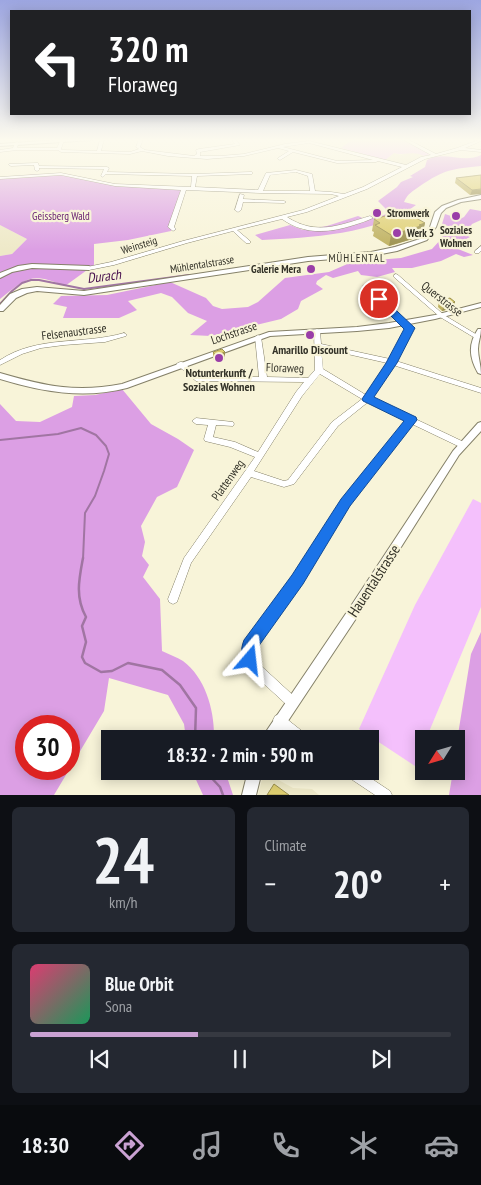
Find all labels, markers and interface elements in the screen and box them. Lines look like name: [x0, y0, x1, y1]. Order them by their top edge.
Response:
text: 320 m: [108, 26, 189, 72]
icon: left: [25, 30, 90, 95]
text: Floraweg: [108, 70, 178, 98]
place label: Stromwerk: [387, 206, 430, 220]
marker: Stromwerk: [371, 207, 383, 219]
park label: Geissberg Wald: [32, 209, 90, 223]
marker: Soziales Wohnen: [450, 210, 462, 222]
place label: Soziales Wohnen: [439, 223, 472, 250]
place label: Werk 3: [406, 226, 434, 240]
marker: Werk 3: [391, 227, 403, 239]
street label: Weinsteig: [119, 233, 159, 257]
district label: MÜHLENTAL: [329, 251, 385, 265]
street label: Mühlentalstrasse: [169, 252, 235, 276]
place label: Galerie Mera: [251, 262, 301, 276]
marker: Galerie Mera: [305, 263, 317, 275]
water label: Durach: [86, 265, 123, 287]
pin: [358, 278, 400, 320]
street label: Querstrasse: [419, 278, 466, 319]
icon: arrive: [365, 285, 393, 313]
street label: Lochstrasse: [209, 318, 259, 347]
street label: Felsenaustrasse: [41, 320, 107, 343]
marker: Amarillo Discount: [304, 329, 316, 341]
place label: Amarillo Discount: [271, 342, 348, 357]
marker: Notunterkunft / Soziales Wohnen: [213, 352, 225, 364]
street label: Floraweg: [266, 359, 304, 376]
place label: Notunterkunft / Soziales Wohnen: [183, 365, 255, 394]
street label: Plattenweg: [208, 456, 247, 503]
street label: Hauentalstrasse: [343, 541, 404, 621]
position arrow: [223, 633, 275, 685]
speed limit sign: 30: [15, 715, 80, 780]
north arrow: [415, 730, 465, 780]
map controls: [415, 730, 465, 780]
text: 18:32 · 2 min · 590 m: [167, 743, 313, 767]
text: 24: [92, 817, 154, 901]
text: Climate: [265, 835, 307, 855]
text: 20°: [333, 859, 383, 908]
text: −: [265, 865, 276, 902]
text: +: [439, 865, 451, 902]
text: km/h: [109, 892, 137, 912]
text: Blue Orbit: [105, 972, 174, 996]
text: Sona: [105, 996, 132, 1016]
icon: previous: [86, 1045, 114, 1073]
icon: pause: [226, 1045, 254, 1073]
icon: next: [367, 1045, 395, 1073]
icon: directions: [112, 1128, 147, 1163]
icon: music: [190, 1128, 225, 1163]
icon: phone: [268, 1128, 303, 1163]
icon: climate: [346, 1128, 381, 1163]
icon: car: [424, 1128, 459, 1163]
text: 18:30: [22, 1131, 69, 1159]

